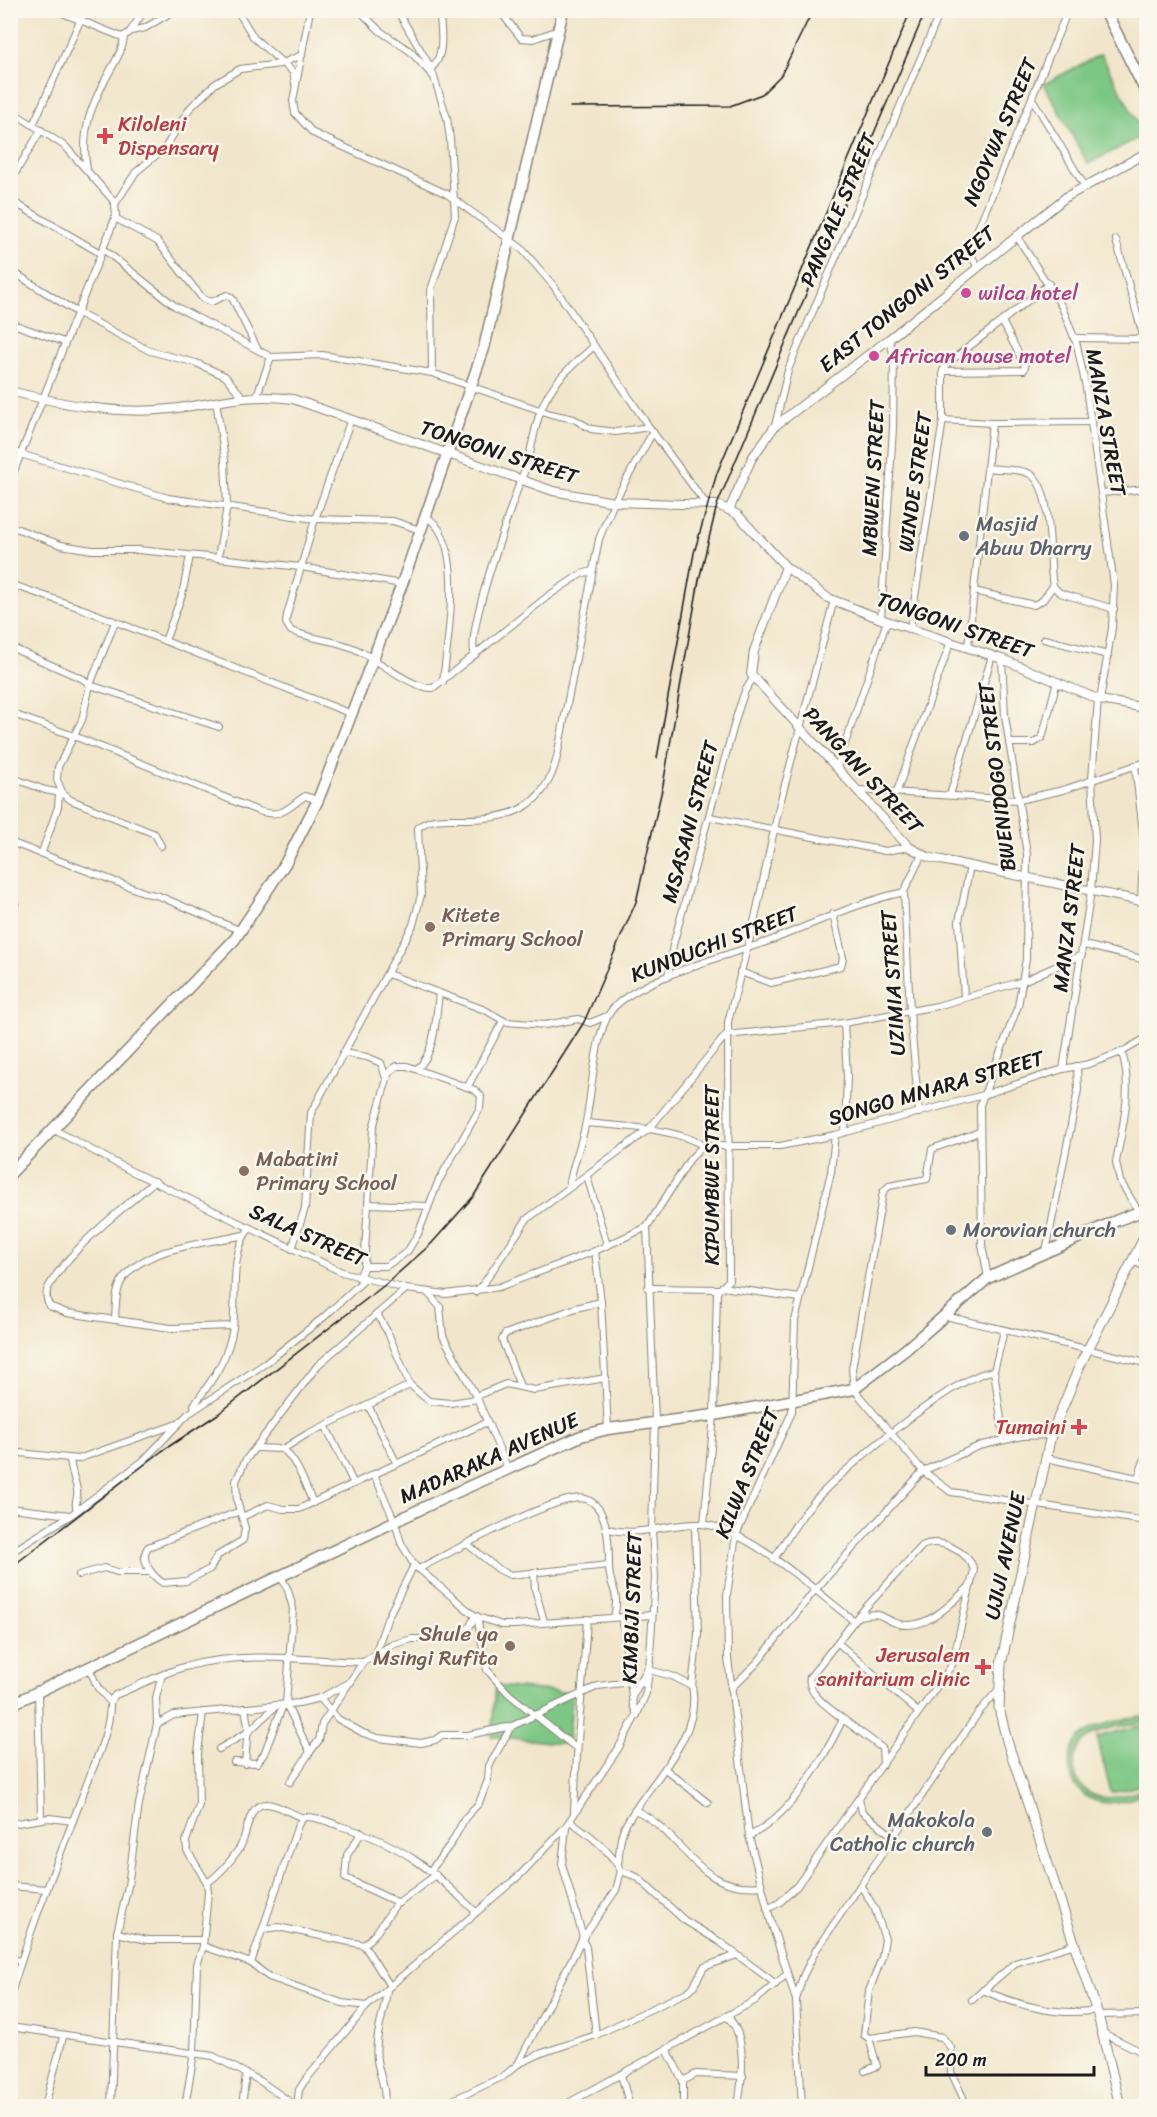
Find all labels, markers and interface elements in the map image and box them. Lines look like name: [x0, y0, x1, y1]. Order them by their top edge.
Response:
street label: NGOYWA STREET: [952, 50, 1049, 212]
place label: Kiloleni Dispensary: [118, 105, 219, 167]
street label: PANGALE STREET: [789, 126, 888, 293]
marker: Kiloleni Dispensary: [96, 127, 114, 145]
street label: EAST TONGONI STREET: [810, 215, 1005, 383]
place label: wilca hotel: [978, 274, 1079, 312]
marker: wilca hotel: [959, 286, 973, 300]
place label: African house motel: [885, 337, 1072, 375]
street label: MANZA STREET: [1074, 345, 1138, 500]
marker: African house motel: [867, 349, 881, 363]
street label: MBWENI STREET: [850, 397, 896, 557]
street label: WINDE STREET: [886, 408, 944, 554]
street label: TONGONI STREET: [415, 409, 585, 496]
place label: Masjid Abuu Dharry: [975, 505, 1092, 567]
marker: Masjid Abuu Dharry: [957, 529, 971, 543]
street label: TONGONI STREET: [871, 580, 1040, 670]
street label: BWENIDOGO STREET: [966, 679, 1027, 874]
street label: PANGANI STREET: [793, 697, 934, 844]
street label: MSASANI STREET: [650, 735, 730, 907]
street label: MANZA STREET: [1041, 841, 1097, 994]
street label: KUNDUCHI STREET: [625, 894, 805, 993]
place label: Kitete Primary School: [442, 896, 584, 958]
street label: UZIMIA STREET: [869, 907, 917, 1057]
marker: Kitete Primary School: [423, 920, 437, 934]
street label: SONGO MNARA STREET: [824, 1039, 1050, 1137]
street label: KIPUMBWE STREET: [693, 1083, 731, 1265]
place label: Mabatini Primary School: [256, 1140, 398, 1202]
marker: Mabatini Primary School: [237, 1164, 251, 1178]
street label: SALA STREET: [243, 1192, 374, 1278]
place label: Morovian church: [963, 1211, 1116, 1249]
marker: Morovian church: [944, 1223, 958, 1237]
street label: KILWA STREET: [703, 1400, 791, 1544]
street label: MADARAKA AVENUE: [393, 1401, 586, 1515]
place label: Tumaini: [995, 1408, 1067, 1446]
marker: Tumaini: [1070, 1418, 1088, 1436]
street label: UJIJI AVENUE: [973, 1487, 1037, 1623]
street label: KIMBIJI STREET: [610, 1530, 654, 1684]
place label: Shule ya Msingi Rufita: [373, 1615, 498, 1677]
place label: Jerusalem sanitarium clinic: [816, 1636, 971, 1698]
marker: Shule ya Msingi Rufita: [503, 1639, 517, 1653]
marker: Jerusalem sanitarium clinic: [974, 1658, 992, 1676]
place label: Makokola Catholic church: [830, 1801, 975, 1863]
marker: Makokola Catholic church: [980, 1825, 994, 1839]
scale bar: [926, 2039, 1094, 2077]
text: 200 m: [935, 2044, 987, 2076]

